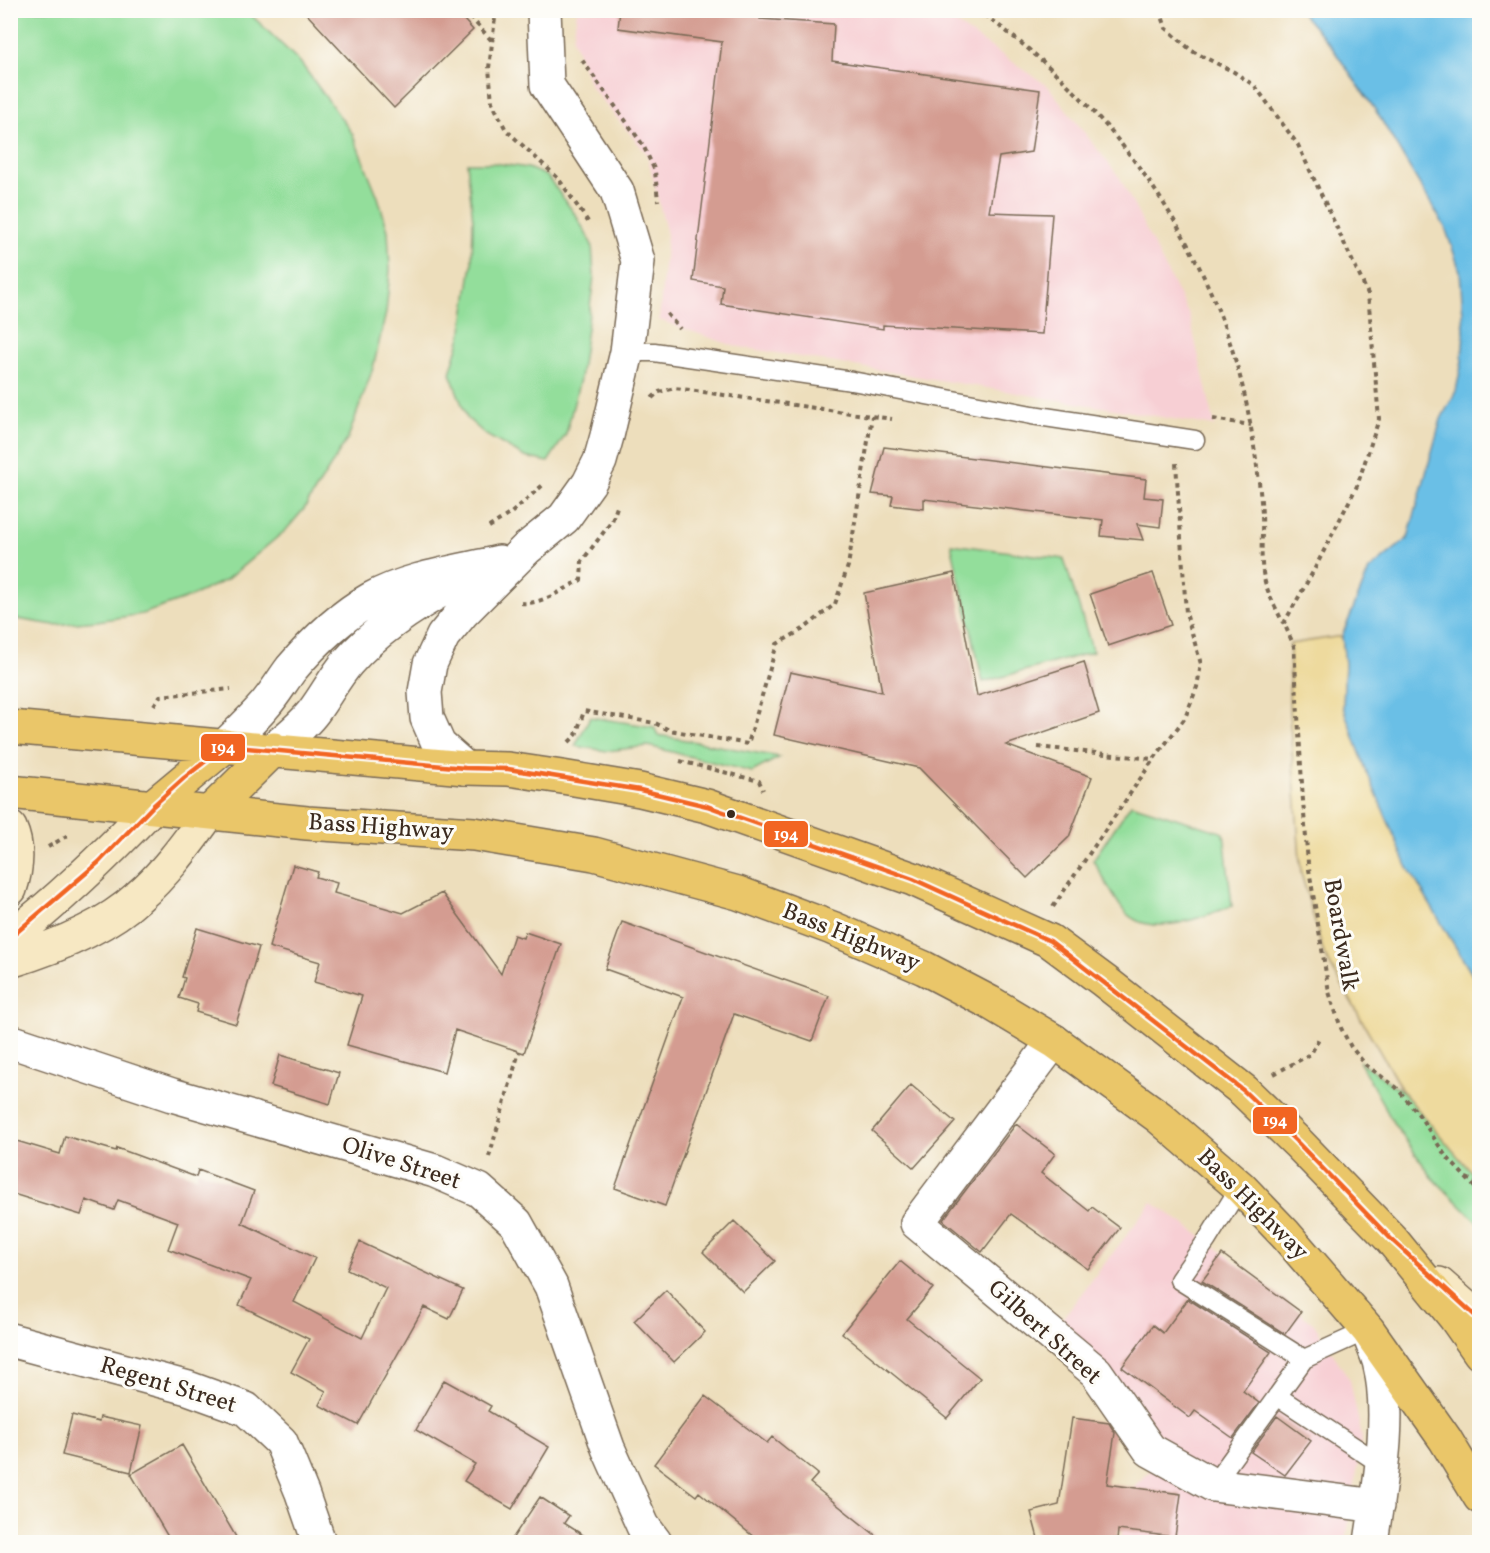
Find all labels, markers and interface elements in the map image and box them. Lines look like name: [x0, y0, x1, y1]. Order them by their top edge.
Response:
line badge: 194: [200, 733, 246, 762]
text: 194: [211, 738, 236, 760]
street label: Bass Highway: [307, 806, 455, 850]
unlabelled marker: [725, 808, 737, 820]
line badge: 194: [763, 820, 809, 848]
text: 194: [774, 825, 799, 847]
street label: Boardwalk: [1313, 876, 1367, 994]
street label: Bass Highway: [777, 895, 925, 981]
line badge: 194: [1252, 1106, 1298, 1135]
text: 194: [1263, 1111, 1288, 1133]
street label: Olive Street: [337, 1129, 465, 1199]
street label: Bass Highway: [1188, 1141, 1316, 1269]
street label: Gilbert Street: [980, 1273, 1108, 1393]
street label: Regent Street: [95, 1349, 241, 1423]

